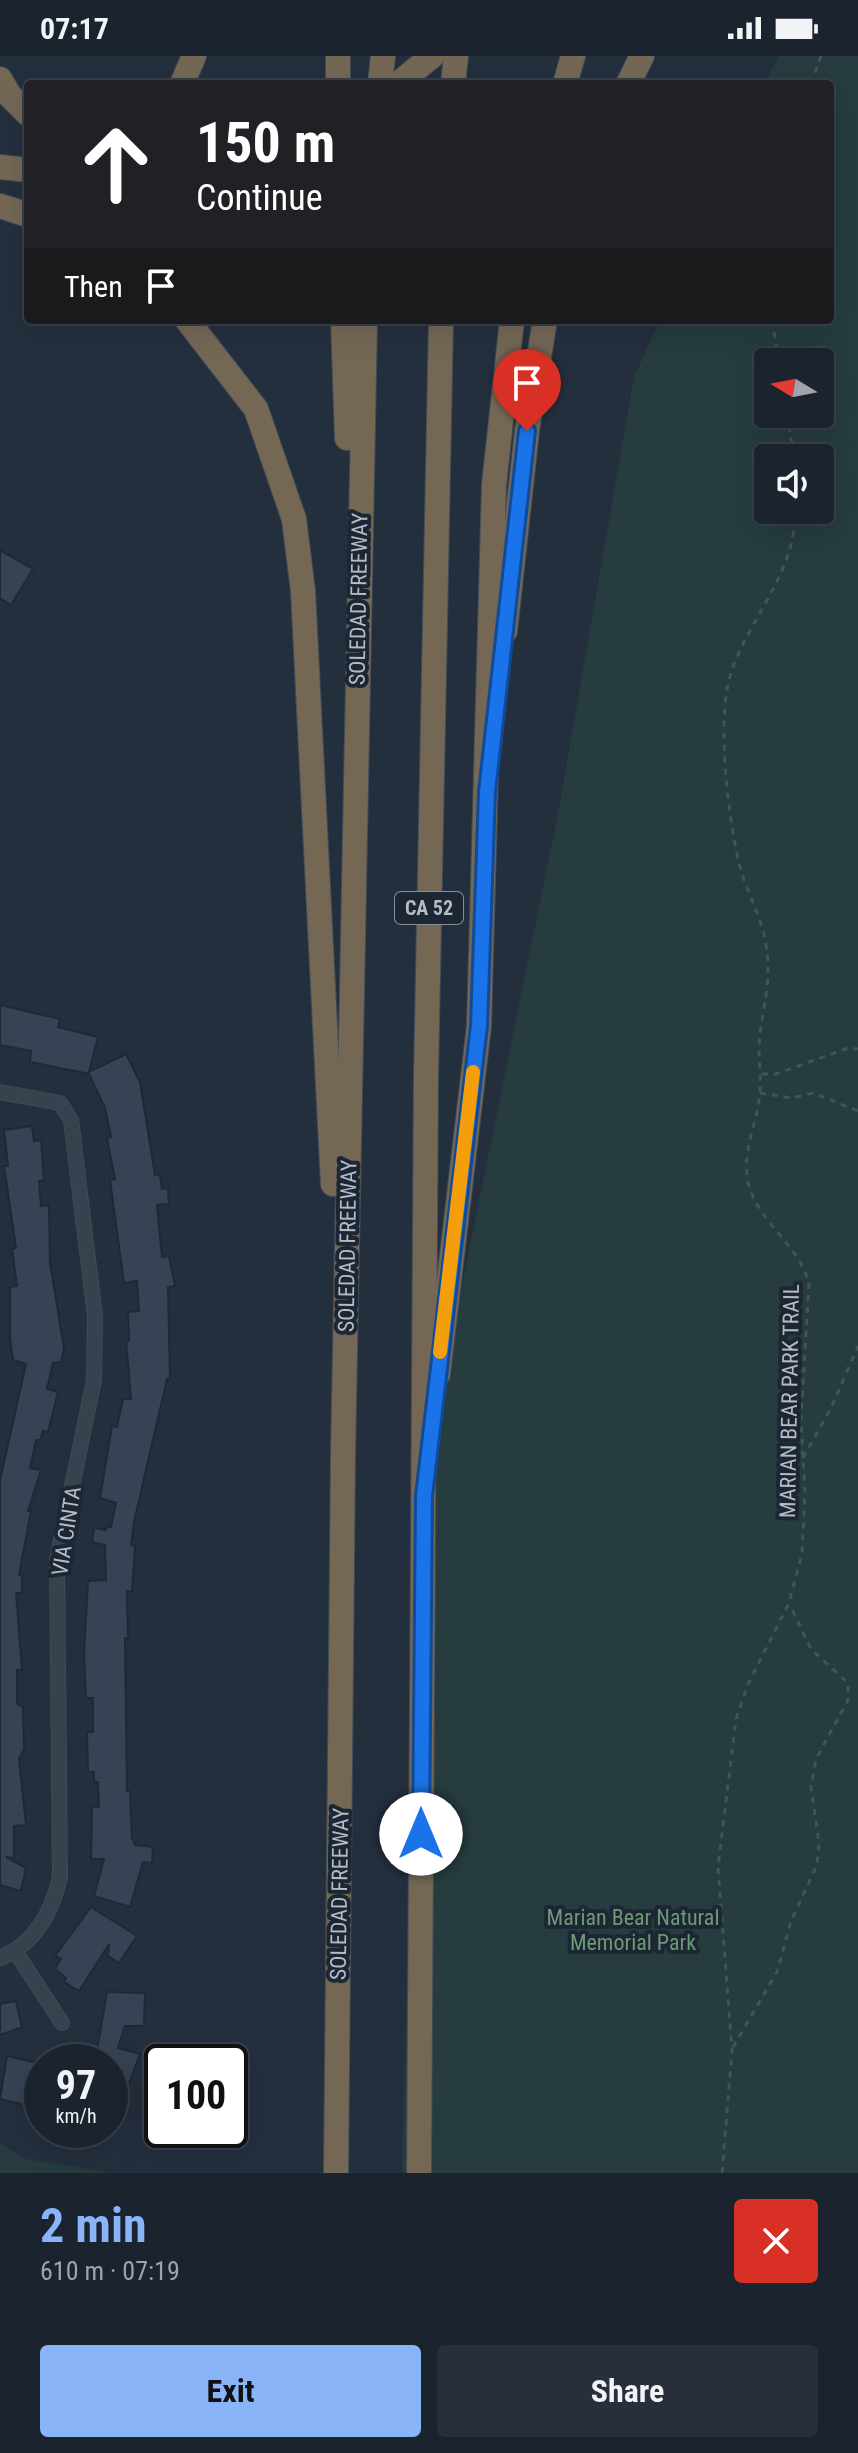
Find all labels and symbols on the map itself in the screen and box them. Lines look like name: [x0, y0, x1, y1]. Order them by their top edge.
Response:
north arrow: [754, 348, 834, 428]
pin: [493, 349, 561, 431]
street label: SOLEDAD FREEWAY: [344, 512, 373, 685]
road number: CA 52: [395, 892, 463, 924]
street label: SOLEDAD FREEWAY: [333, 1159, 362, 1332]
street label: MARIAN BEAR PARK TRAIL: [775, 1284, 804, 1518]
street label: VIA CINTA: [47, 1484, 86, 1578]
position arrow: [379, 1792, 463, 1876]
street label: SOLEDAD FREEWAY: [325, 1807, 354, 1980]
park label: Marian Bear Natural Memorial Park: [547, 1905, 719, 1955]
speed limit sign: 100: [144, 2044, 248, 2148]

